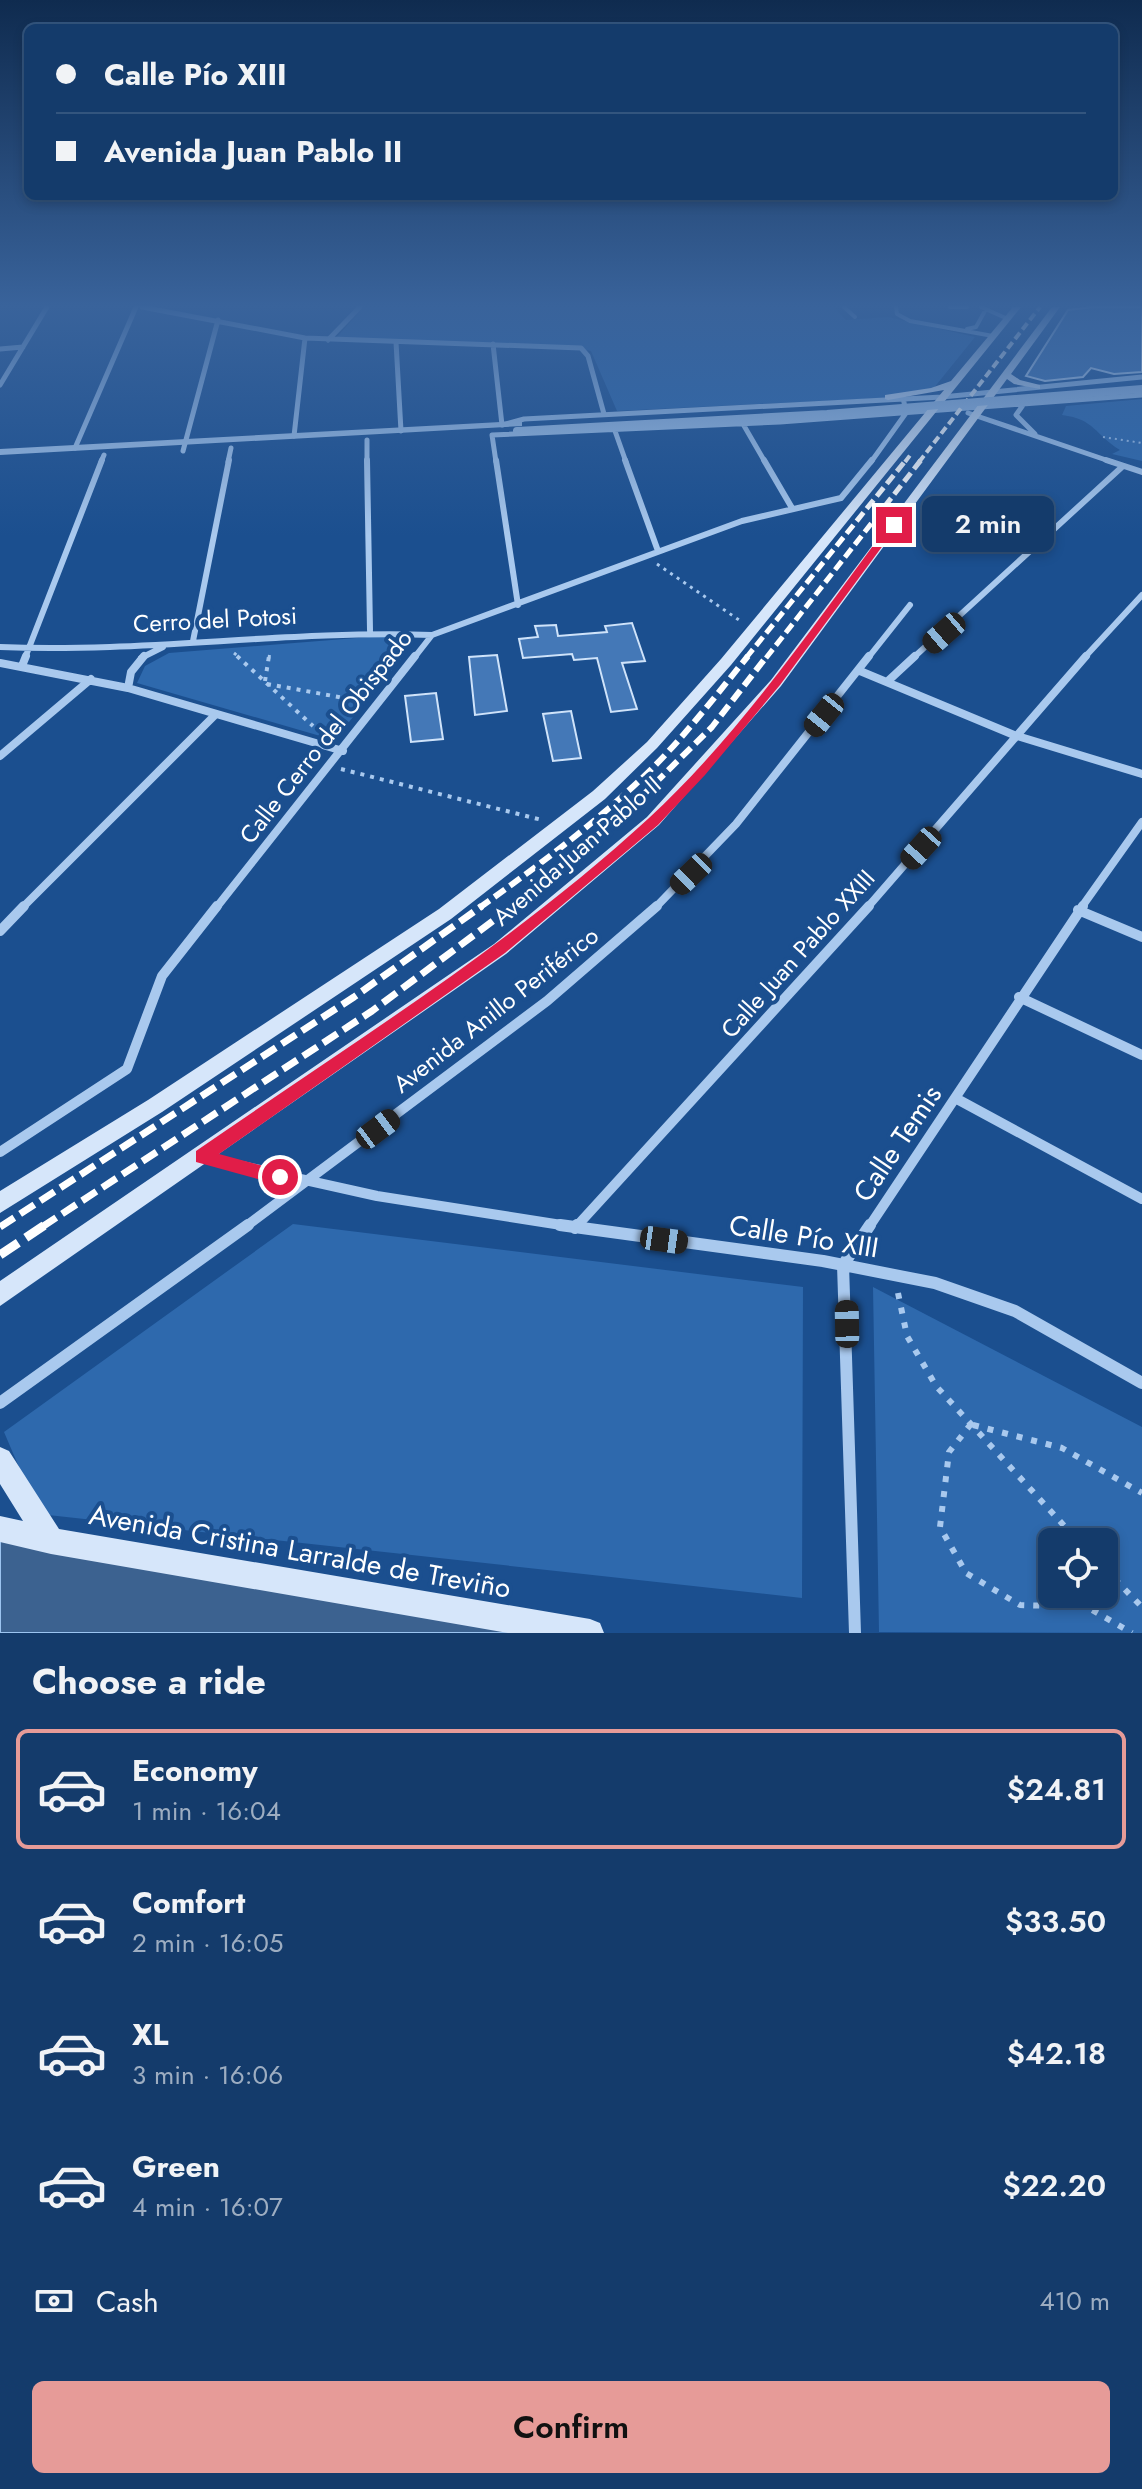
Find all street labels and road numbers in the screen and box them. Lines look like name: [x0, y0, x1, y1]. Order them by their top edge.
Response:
street label: Cerro del Potosi: [132, 598, 298, 641]
street label: Calle Cerro del Obispado: [231, 622, 420, 851]
street label: Avenida Juan Pablo II: [485, 767, 669, 934]
street label: Calle Juan Pablo XXIII: [712, 862, 883, 1046]
street label: Avenida Anillo Periférico: [386, 918, 606, 1101]
street label: Calle Temis: [843, 1077, 952, 1210]
street label: Calle Pío XIII: [726, 1204, 882, 1269]
street label: Avenida Cristina Larralde de Treviño: [86, 1494, 514, 1609]

